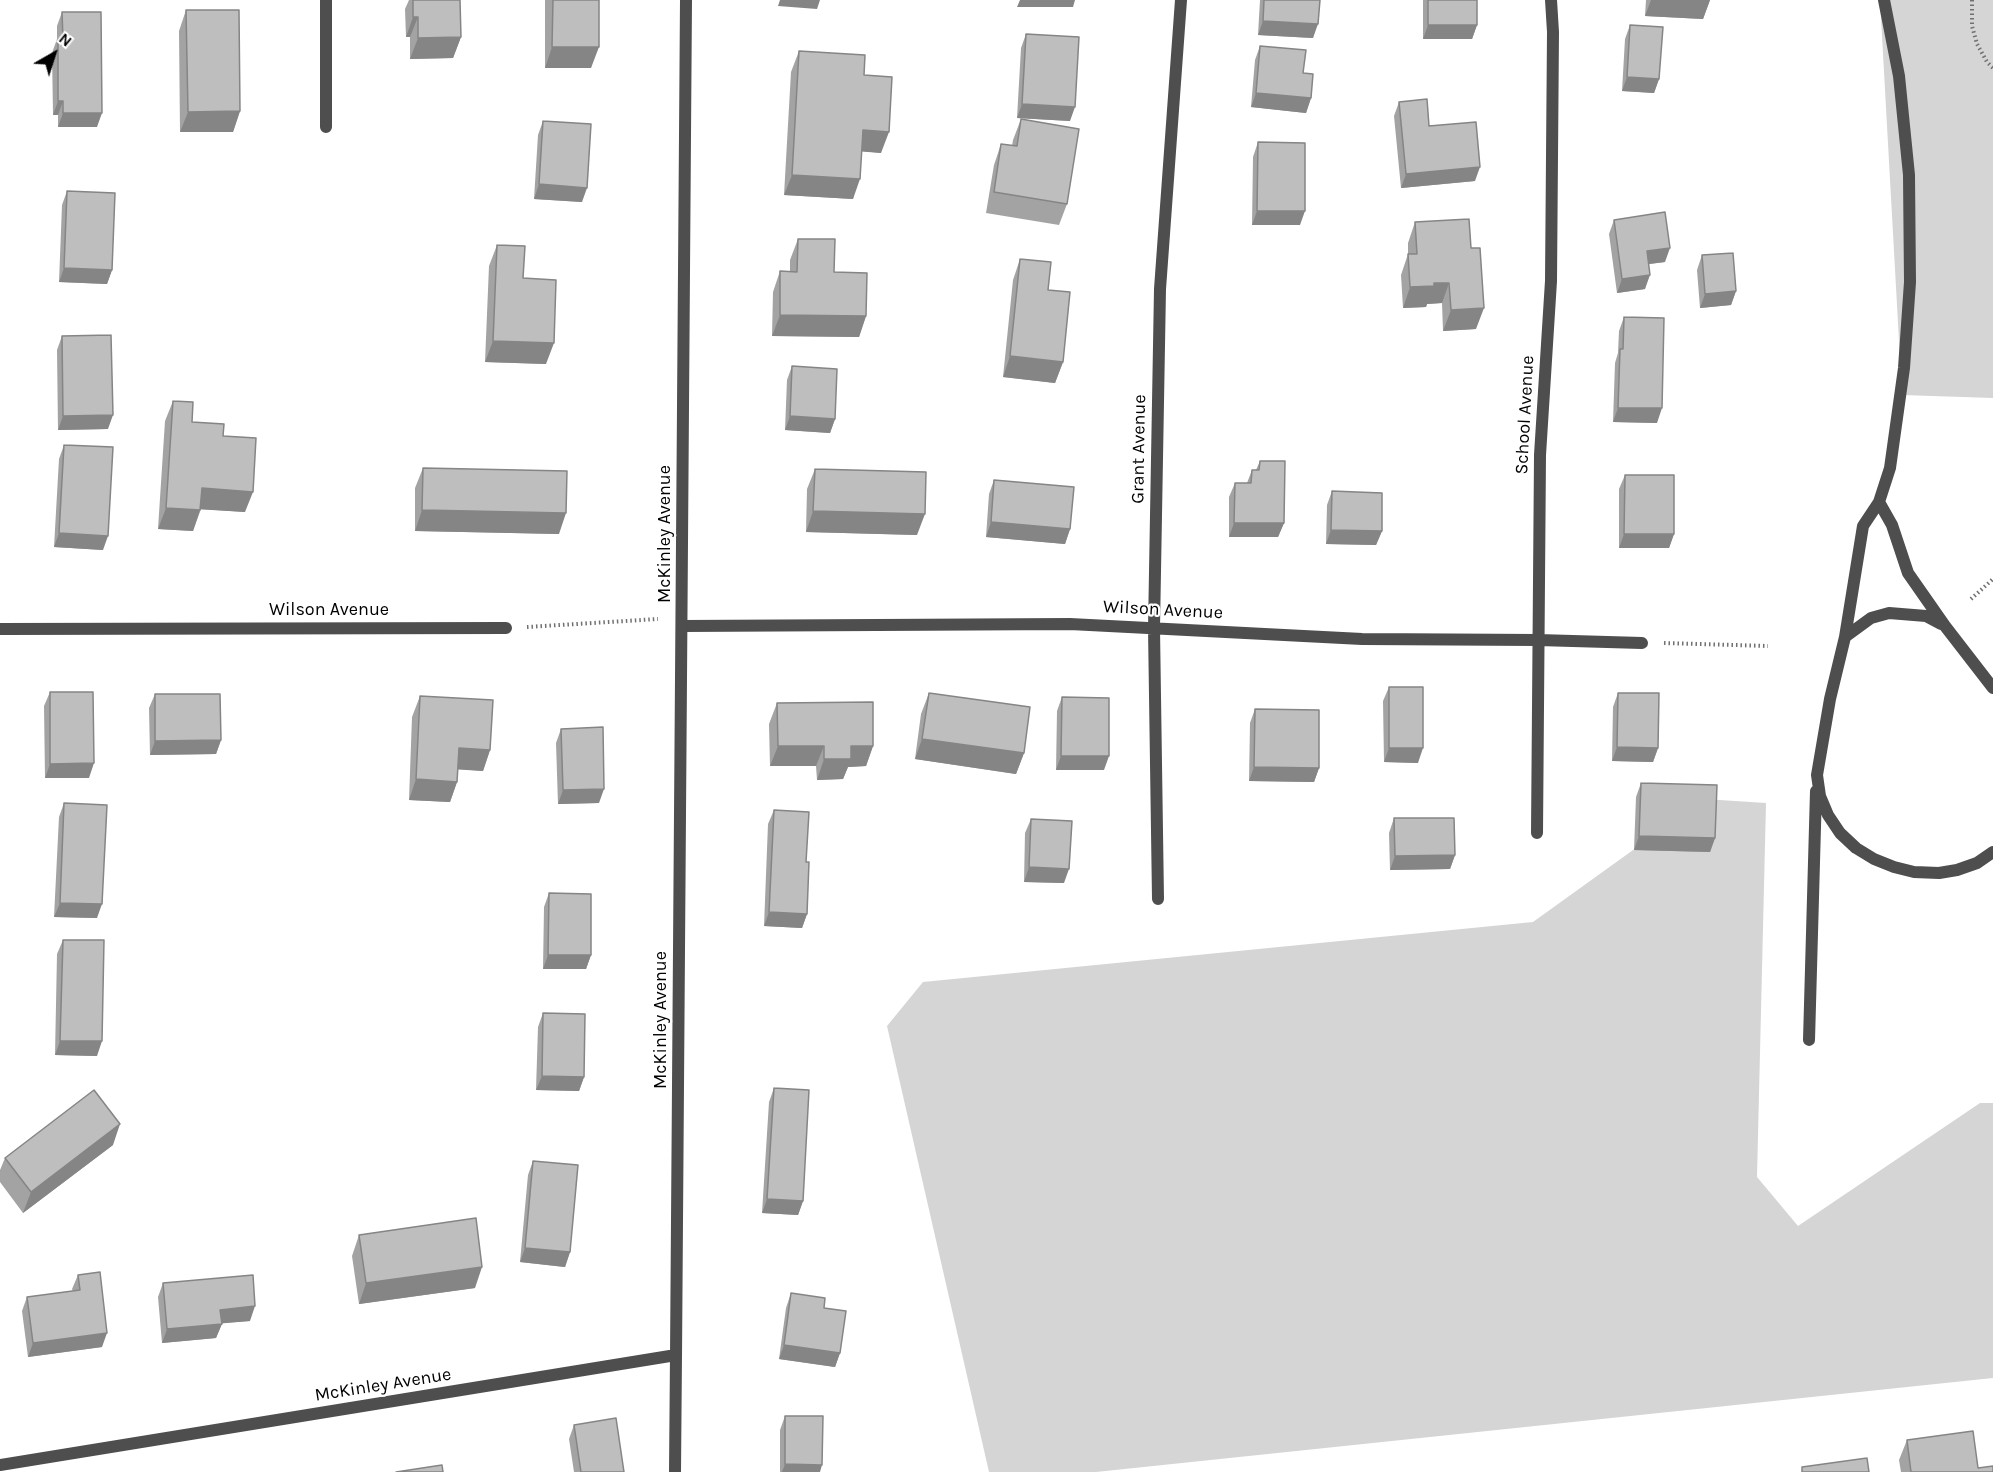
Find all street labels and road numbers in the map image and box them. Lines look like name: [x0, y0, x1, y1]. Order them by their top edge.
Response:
street label: School Avenue: [1511, 355, 1539, 475]
street label: Grant Avenue: [1127, 394, 1151, 504]
street label: McKinley Avenue: [654, 465, 676, 603]
street label: Wilson Avenue: [1102, 596, 1224, 624]
street label: Wilson Avenue: [269, 599, 389, 621]
street label: McKinley Avenue: [650, 951, 672, 1089]
street label: McKinley Avenue: [313, 1364, 453, 1406]

